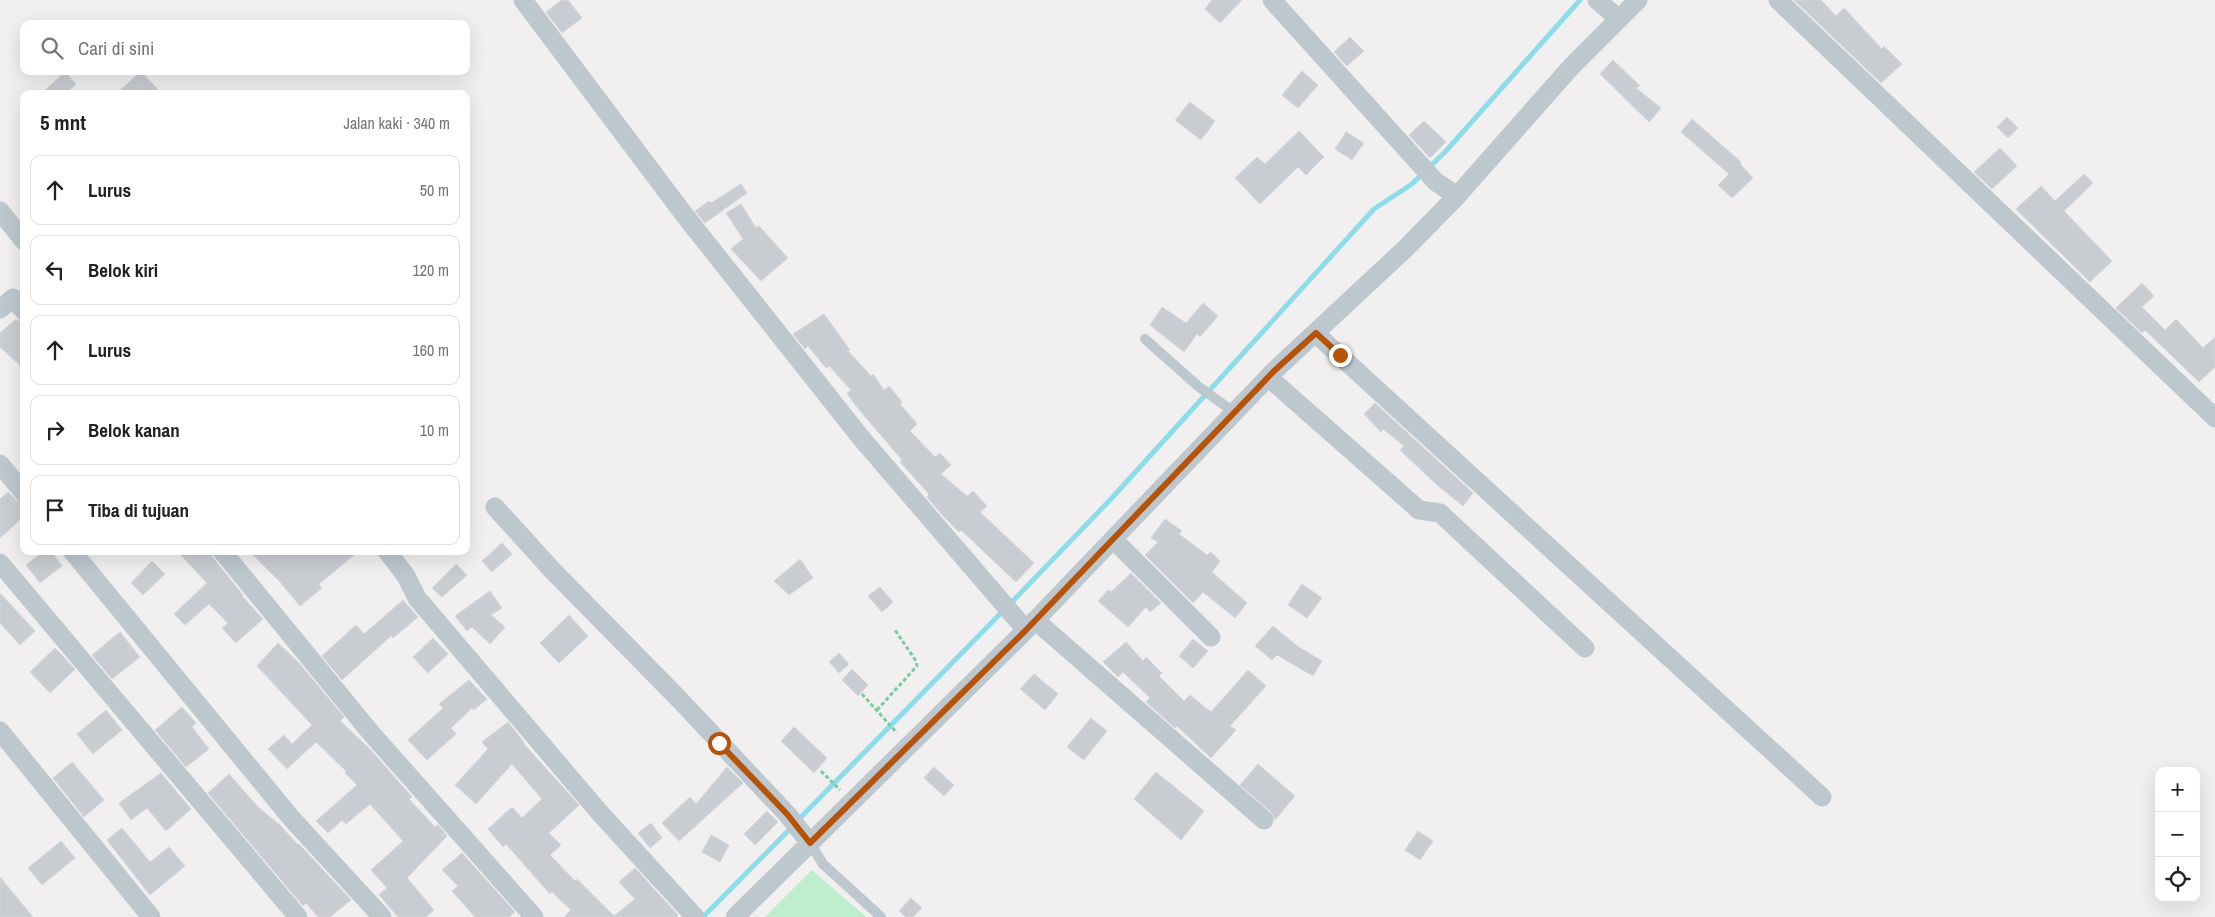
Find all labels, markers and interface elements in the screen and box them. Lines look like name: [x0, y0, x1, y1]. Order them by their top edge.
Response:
search box: [20, 20, 470, 75]
icon: search: [38, 34, 66, 62]
text: Cari di sini: [78, 35, 154, 61]
text: 5 mnt: [40, 108, 86, 137]
text: Jalan kaki · 340 m: [344, 112, 450, 134]
icon: ahead: [41, 176, 69, 204]
text: Lurus: [88, 177, 131, 203]
text: 50 m: [420, 179, 449, 201]
icon: left: [41, 256, 69, 284]
text: Belok kiri: [88, 257, 158, 283]
text: 120 m: [413, 259, 449, 281]
icon: ahead: [41, 336, 69, 364]
text: Lurus: [88, 337, 131, 363]
text: 160 m: [413, 339, 449, 361]
route end: [1329, 344, 1352, 367]
icon: right: [41, 416, 69, 444]
text: Belok kanan: [88, 417, 180, 443]
text: 10 m: [420, 419, 449, 441]
icon: arrive: [41, 496, 69, 524]
text: Tiba di tujuan: [88, 497, 189, 523]
route start: [708, 732, 731, 755]
map controls: [2155, 767, 2200, 902]
button: +: [2155, 767, 2200, 812]
button: −: [2155, 812, 2200, 857]
button: locate: [2155, 857, 2200, 902]

